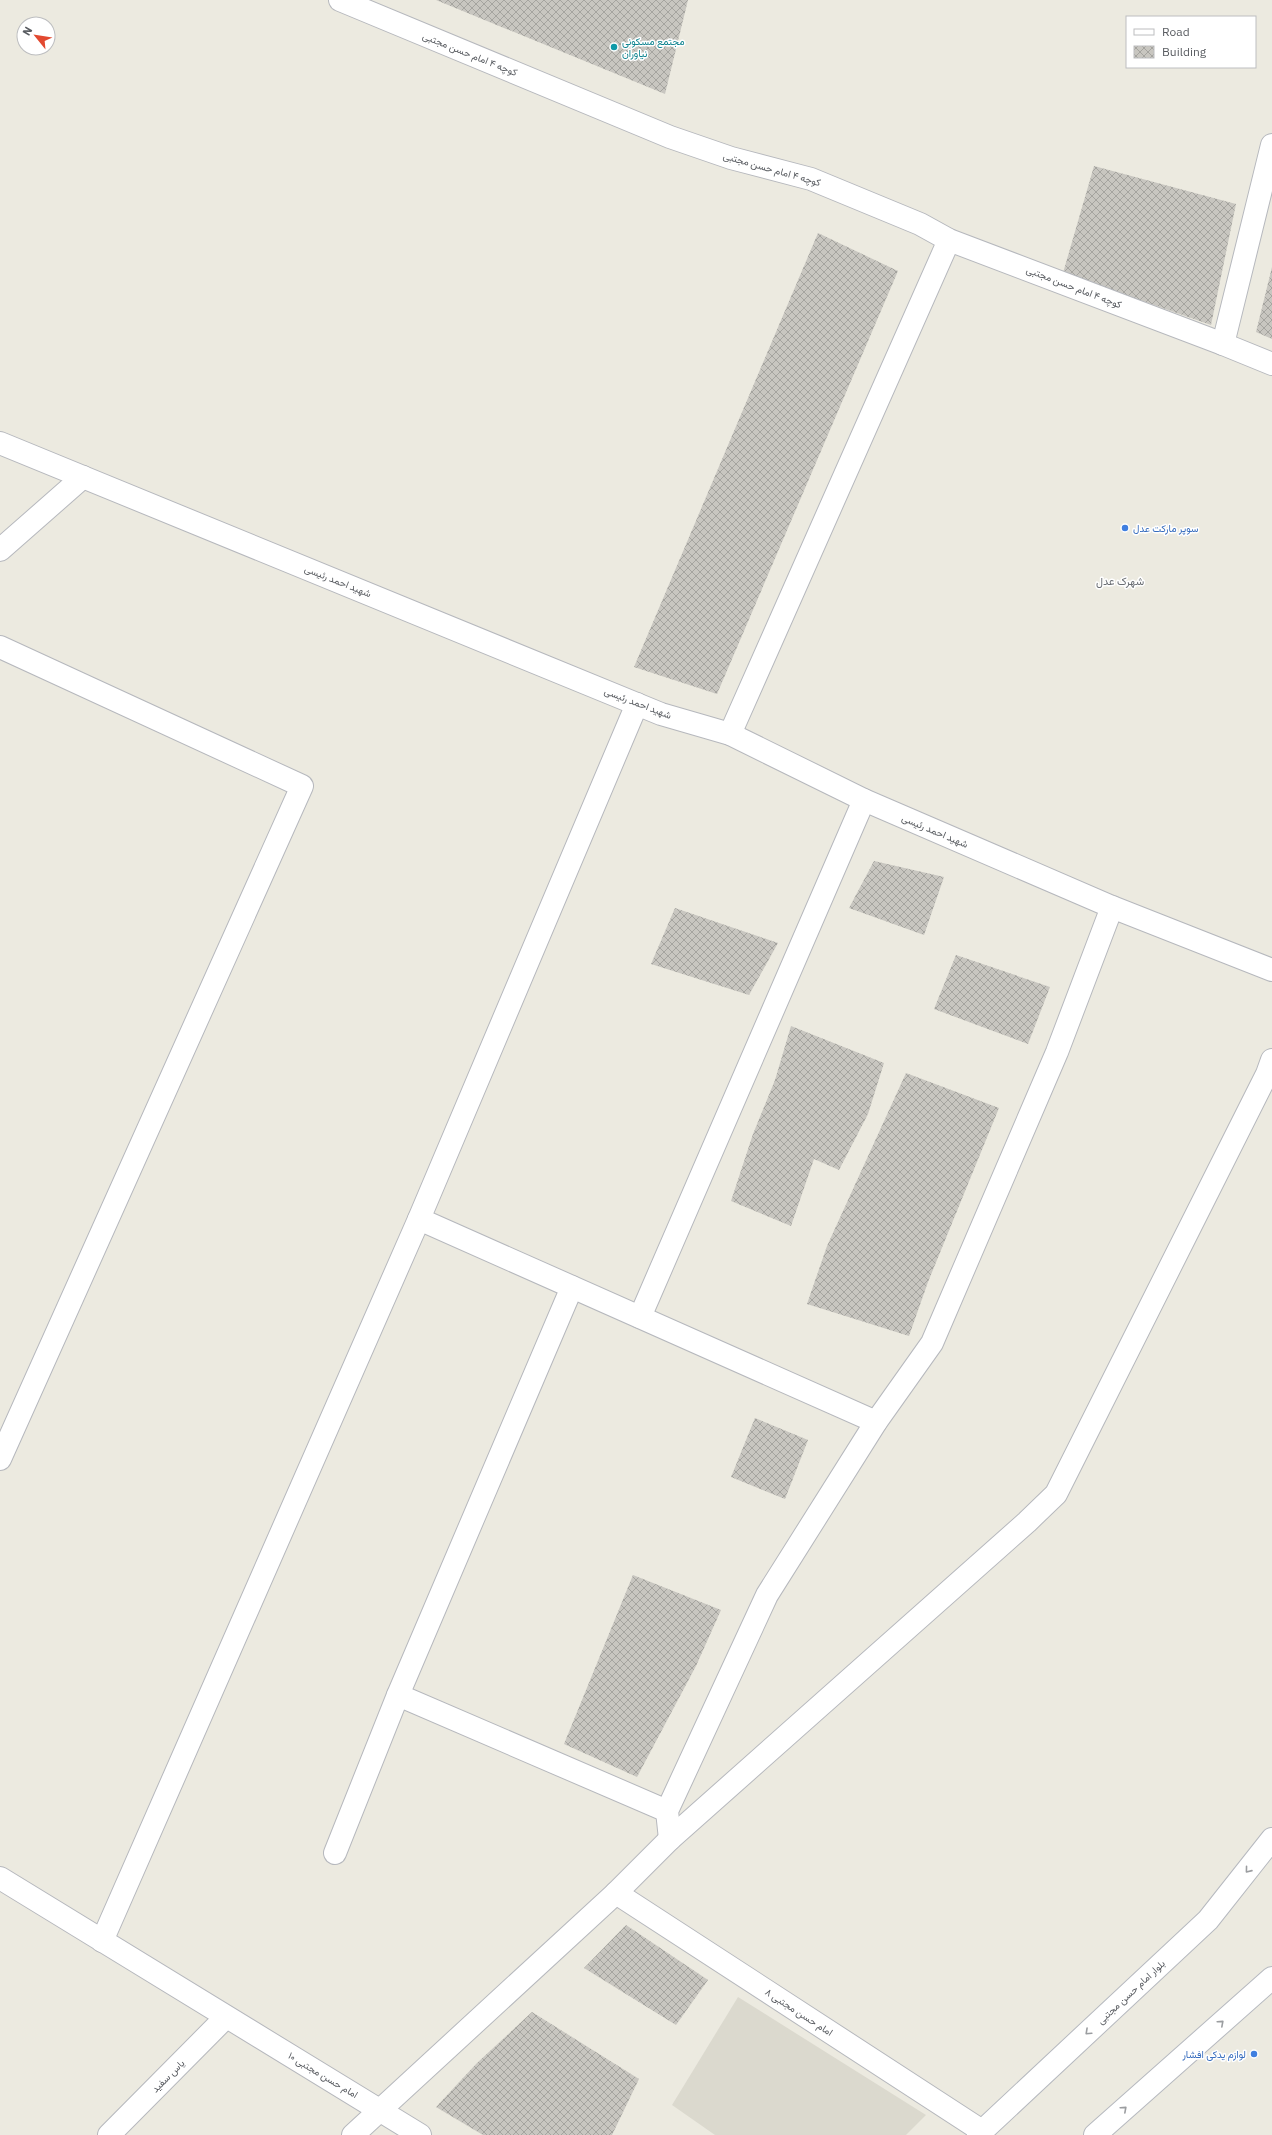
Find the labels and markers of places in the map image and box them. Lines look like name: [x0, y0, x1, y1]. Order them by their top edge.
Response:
place label: مجتمع مسکونی نیاوران: [622, 35, 685, 60]
marker: مجتمع مسکونی نیاوران: [609, 42, 619, 52]
place label: سوپر مارکت عدل: [1133, 522, 1199, 536]
marker: سوپر مارکت عدل: [1120, 523, 1130, 533]
place label: لوازم یدکی افشار: [1181, 2048, 1246, 2061]
marker: لوازم یدکی افشار: [1249, 2049, 1259, 2059]

